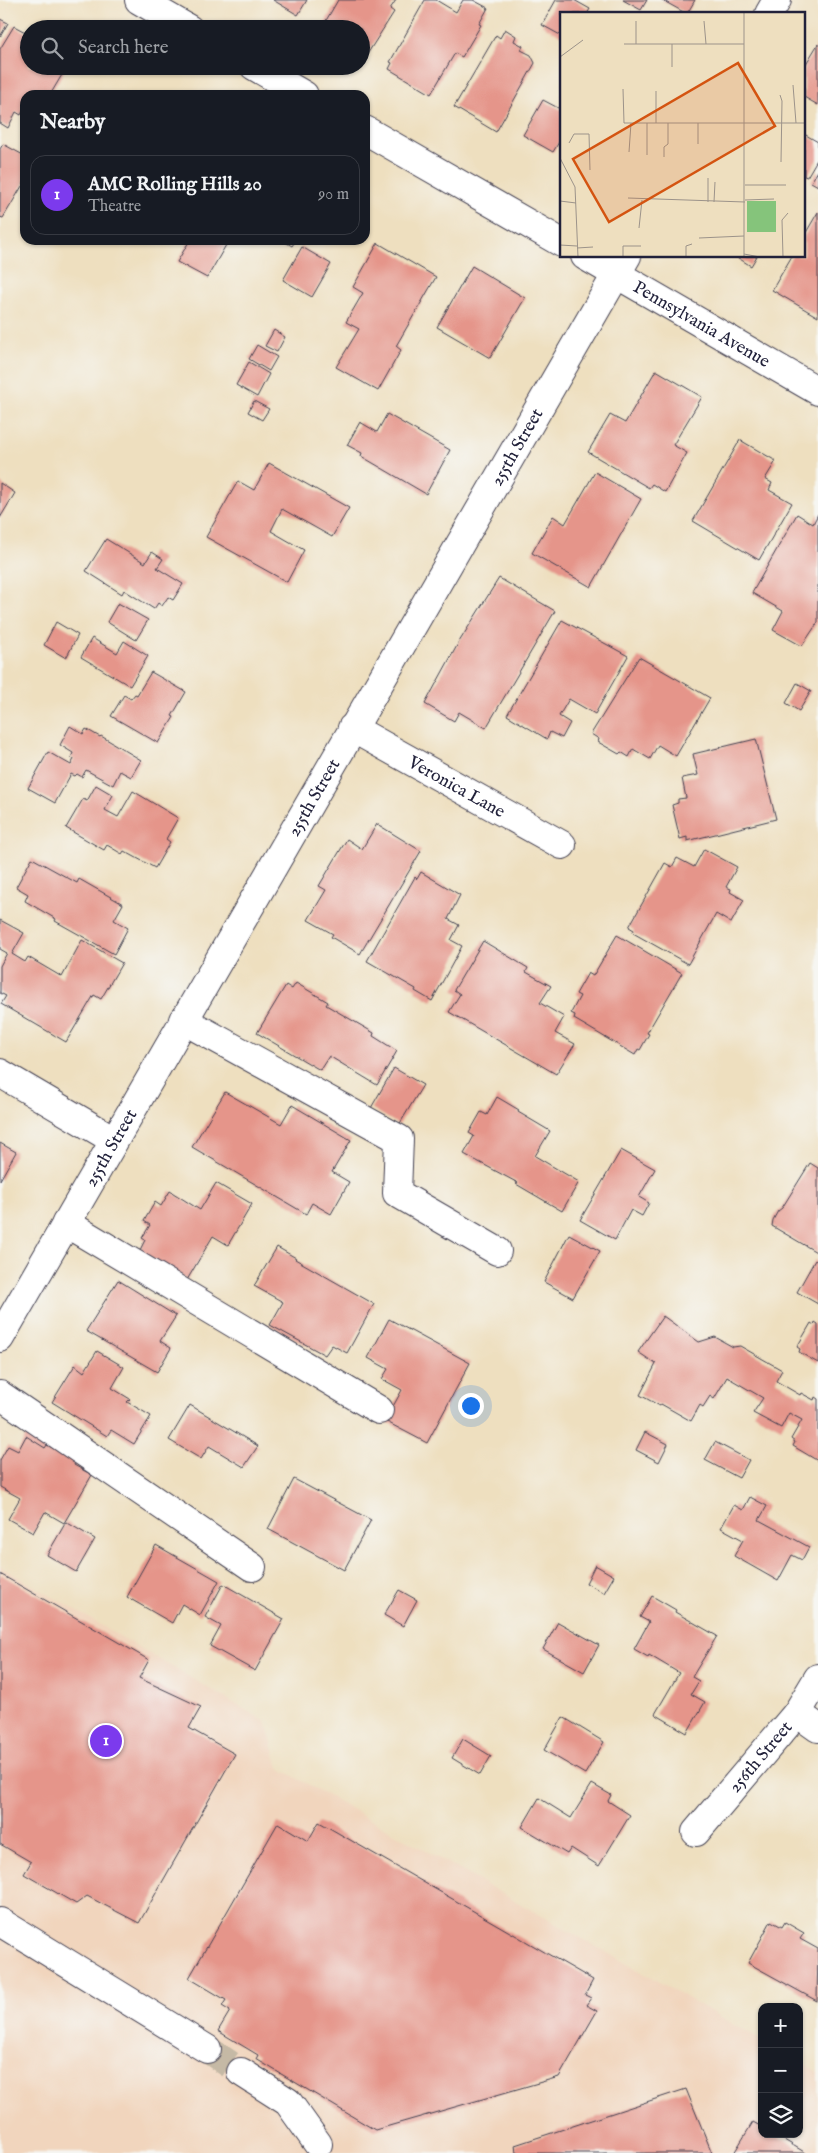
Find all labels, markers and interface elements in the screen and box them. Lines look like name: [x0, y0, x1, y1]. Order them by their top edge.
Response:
inset map: [560, 12, 806, 258]
search box: [20, 20, 370, 75]
icon: search: [38, 34, 66, 62]
text: Search here: [78, 36, 169, 60]
text: Nearby: [40, 109, 105, 136]
text: AMC Rolling Hills 20: [88, 173, 262, 197]
text: 1: [54, 185, 60, 205]
text: 90 m: [318, 185, 349, 205]
text: Theatre: [88, 197, 141, 217]
street label: Pennsylvania Avenue: [629, 276, 774, 374]
street label: 255th Street: [486, 405, 549, 491]
street label: Veronica Lane: [403, 751, 509, 824]
street label: 255th Street: [283, 755, 346, 841]
street label: 255th Street: [80, 1105, 143, 1191]
your location: [458, 1393, 484, 1419]
street label: 256th Street: [724, 1717, 798, 1798]
pin: 1: [90, 1722, 122, 1760]
map controls: [758, 2003, 803, 2138]
button: +: [758, 2003, 803, 2048]
button: −: [758, 2048, 803, 2093]
button: layers: [758, 2093, 803, 2138]

